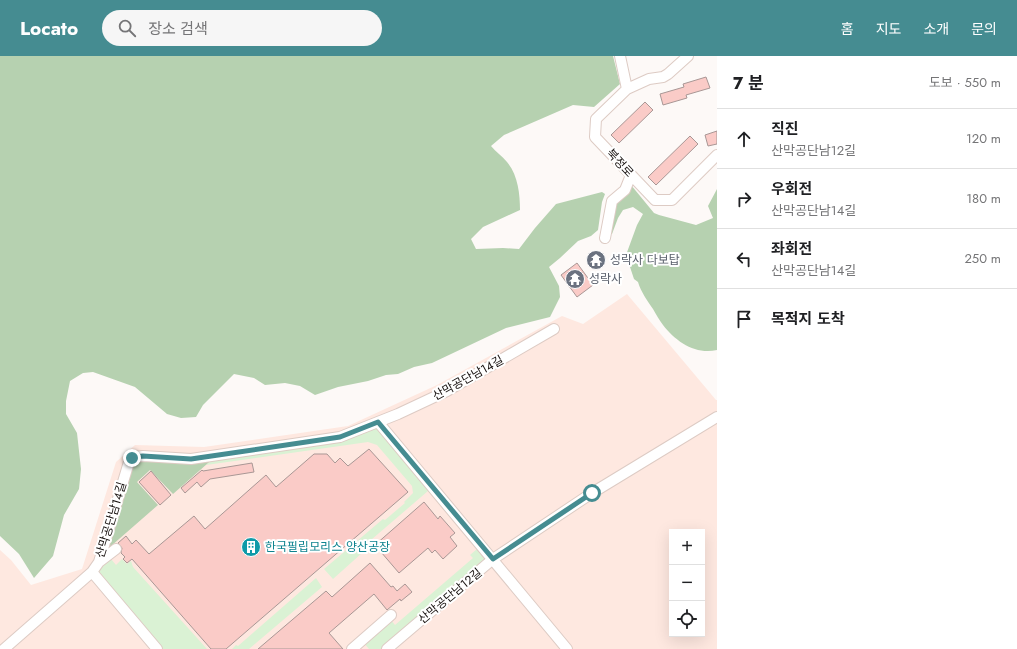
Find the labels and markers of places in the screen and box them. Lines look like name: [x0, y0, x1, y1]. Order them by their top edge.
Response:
temple icon: 성락사 다보탑: [585, 249, 607, 271]
place label: 성락사 다보탑: [610, 251, 680, 269]
temple icon: 성락사: [564, 268, 586, 290]
place label: 성락사: [589, 270, 622, 288]
building icon: 한국필립모리스 양산공장: [240, 536, 262, 558]
place label: 한국필립모리스 양산공장: [265, 538, 390, 556]

